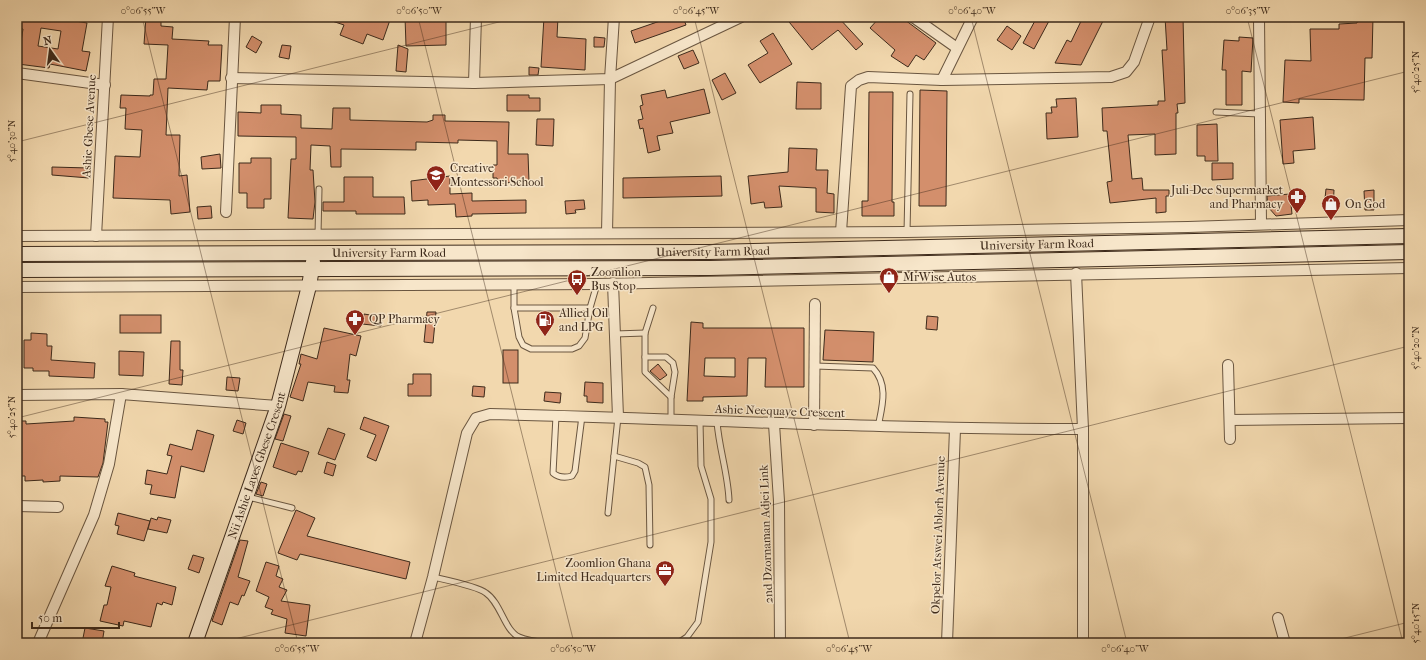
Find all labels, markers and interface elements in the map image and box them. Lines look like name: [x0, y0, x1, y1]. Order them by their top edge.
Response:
text: 0°06'55"W: [121, 5, 166, 17]
text: 0°06'50"W: [396, 5, 443, 17]
text: 0°06'45"W: [673, 5, 720, 17]
text: 0°06'40"W: [948, 5, 997, 17]
text: 0°06'35"W: [1226, 5, 1271, 17]
north arrow: [30, 30, 70, 70]
text: N: [42, 33, 54, 48]
text: 5°40'25"N: [1410, 50, 1422, 93]
street label: Ashie Gbese Avenue: [79, 74, 99, 179]
text: 5°40'30"N: [6, 119, 18, 162]
place label: Creative Montessori School: [450, 161, 544, 189]
school or university icon: Creative Montessori School: [425, 164, 447, 192]
place label: Juli-Dee Supermarket and Pharmacy: [1170, 183, 1284, 211]
pharmacy icon: Juli-Dee Supermarket and Pharmacy: [1286, 186, 1308, 214]
shop icon: On God: [1320, 193, 1342, 221]
place label: On God: [1345, 197, 1386, 211]
street label: University Farm Road: [980, 236, 1095, 253]
street label: University Farm Road: [656, 244, 771, 259]
street label: University Farm Road: [332, 246, 446, 260]
place label: Zoomlion Bus Stop: [591, 265, 641, 293]
shop icon: MrWise Autos: [878, 266, 900, 294]
bus stop icon: Zoomlion Bus Stop: [566, 268, 588, 296]
place label: MrWise Autos: [903, 270, 977, 284]
place label: Allied Oil and LPG: [558, 306, 609, 334]
pharmacy icon: QP Pharmacy: [344, 308, 366, 336]
fuel station icon: Allied Oil and LPG: [534, 309, 556, 337]
place label: QP Pharmacy: [369, 312, 440, 326]
text: 5°40'20"N: [1410, 326, 1422, 370]
street label: Nii Ashie Laves Gbese Cresent: [225, 390, 289, 541]
text: 5°40'25"N: [6, 395, 18, 438]
street label: Ashie Neequaye Crescent: [714, 402, 846, 420]
street label: Okpelor Atswei Ablorh Avenue: [928, 456, 948, 614]
street label: 2nd Dzornaman Adjei Link: [757, 464, 775, 604]
place label: Zoomlion Ghana Limited Headquarters: [537, 556, 652, 584]
office icon: Zoomlion Ghana Limited Headquarters: [654, 559, 676, 587]
text: 5°40'15"N: [1410, 602, 1422, 643]
scale bar: [32, 604, 119, 630]
text: 50 m: [38, 611, 62, 625]
text: 0°06'55"W: [275, 643, 320, 655]
text: 0°06'50"W: [550, 643, 597, 655]
text: 0°06'45"W: [826, 643, 873, 655]
text: 0°06'40"W: [1101, 643, 1150, 655]

